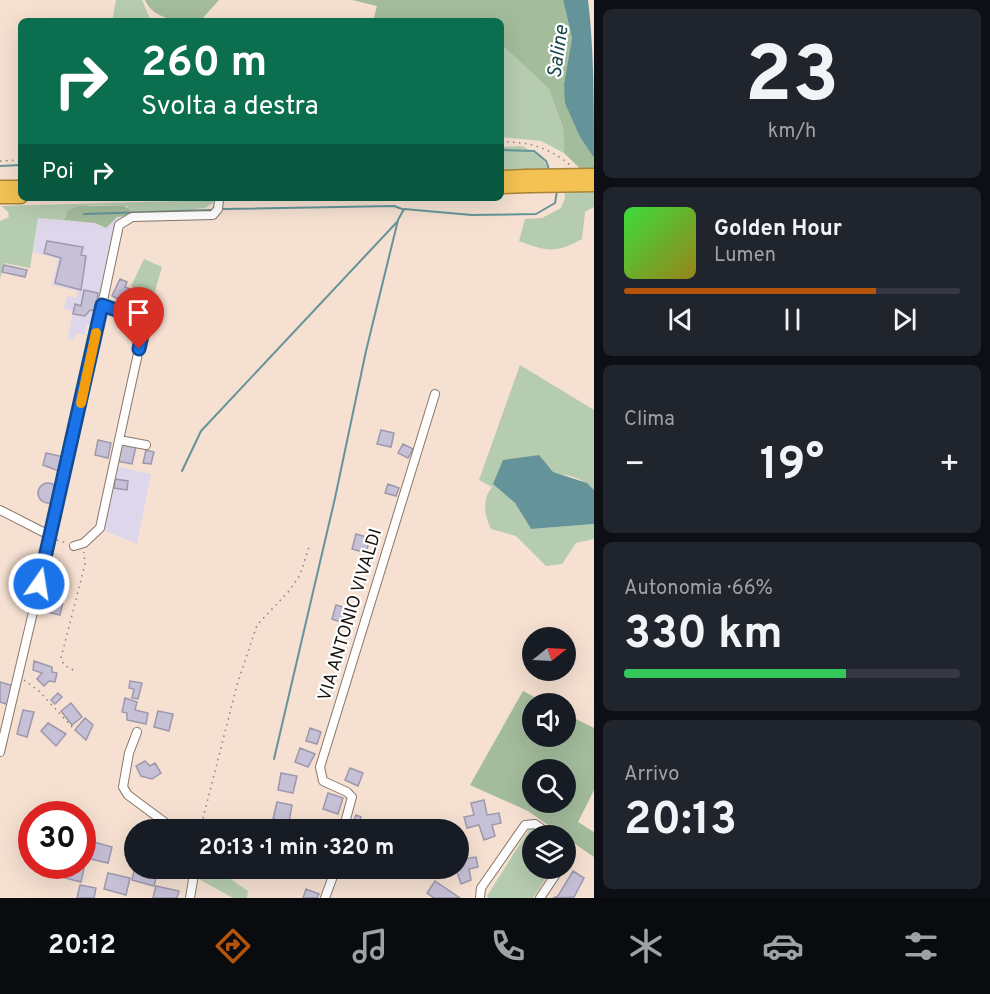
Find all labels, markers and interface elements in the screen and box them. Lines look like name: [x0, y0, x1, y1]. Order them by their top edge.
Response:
water label: Saline: [542, 23, 576, 80]
text: 23: [745, 30, 839, 129]
text: 260 m: [141, 38, 267, 91]
icon: right: [42, 42, 120, 120]
text: Svolta a destra: [141, 90, 319, 124]
text: km/h: [768, 119, 816, 145]
icon: right: [86, 156, 119, 189]
text: Poi: [42, 159, 74, 186]
text: Golden Hour: [714, 216, 842, 243]
text: Lumen: [714, 243, 776, 269]
pin: [113, 287, 164, 349]
icon: arrive: [122, 296, 155, 329]
icon: previous: [664, 303, 697, 336]
icon: pause: [776, 303, 809, 336]
icon: next: [888, 303, 921, 336]
text: Clima: [624, 407, 675, 433]
text: 19°: [760, 438, 824, 495]
text: −: [624, 445, 645, 487]
text: +: [939, 445, 960, 487]
street label: VIA ANTONIO VIVALDI: [314, 526, 388, 704]
position arrow: [7, 552, 71, 616]
text: Autonomia · 66%: [624, 576, 773, 602]
text: 330 km: [624, 607, 783, 664]
north arrow: [522, 627, 576, 681]
map controls: [522, 627, 576, 879]
button: sound: [522, 693, 576, 747]
button: search: [522, 759, 576, 813]
text: Arrivo: [624, 762, 679, 788]
text: 20:13: [624, 793, 737, 850]
speed limit sign: 30: [18, 801, 96, 879]
button: layers: [522, 825, 576, 879]
text: 20:13 · 1 min · 320 m: [199, 835, 394, 862]
icon: directions: [212, 925, 254, 967]
icon: music: [349, 925, 391, 967]
icon: phone: [487, 925, 529, 967]
icon: climate: [625, 925, 667, 967]
icon: car: [762, 925, 804, 967]
icon: filters: [900, 925, 942, 967]
text: 20:12: [48, 929, 116, 963]

